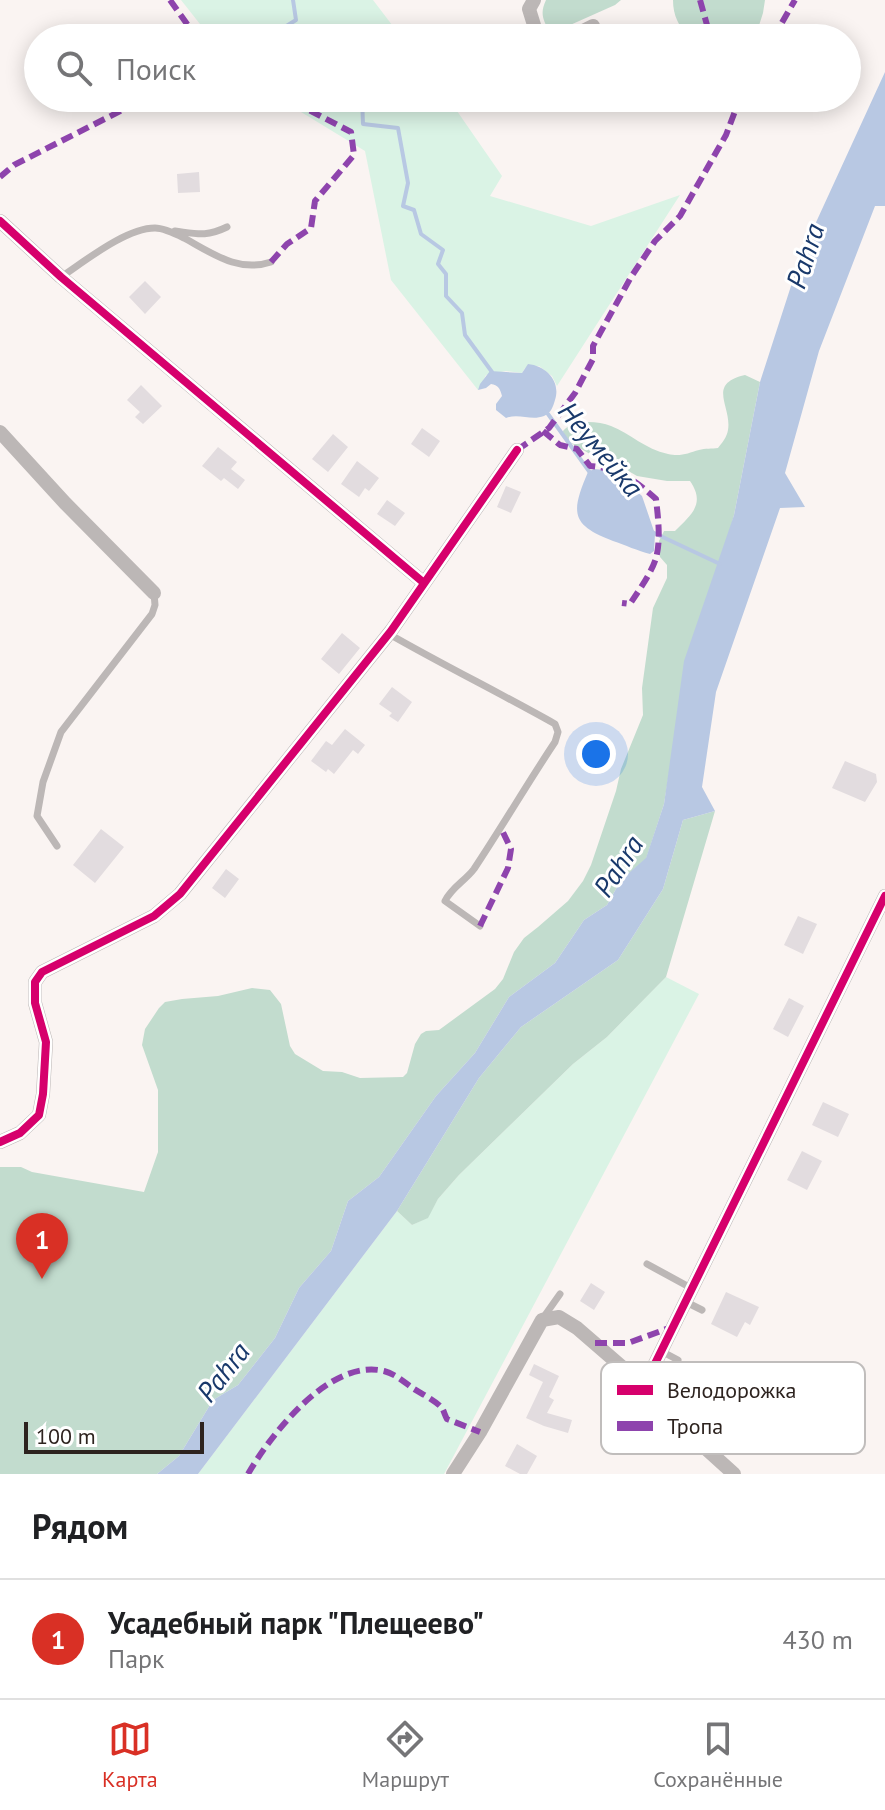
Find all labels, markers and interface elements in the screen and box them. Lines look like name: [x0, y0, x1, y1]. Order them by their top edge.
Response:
search box: [24, 24, 861, 112]
icon: search: [52, 46, 96, 90]
text: Поиск: [116, 49, 196, 88]
water label: Pahra: [777, 218, 832, 293]
water label: Неумейка: [551, 393, 652, 504]
your location: [576, 734, 616, 774]
water label: Pahra: [584, 828, 651, 904]
pin: 1: [16, 1213, 68, 1279]
water label: Pahra: [188, 1334, 258, 1409]
legend: [601, 1362, 865, 1454]
text: Велодорожка: [667, 1376, 796, 1404]
text: Тропа: [667, 1412, 723, 1440]
scale bar: [24, 1418, 204, 1454]
text: 100 m: [36, 1422, 96, 1450]
text: Рядом: [32, 1504, 128, 1548]
text: Усадебный парк "Плещеево": [108, 1603, 484, 1642]
text: 1: [51, 1623, 65, 1656]
text: 430 m: [782, 1623, 853, 1656]
text: Парк: [108, 1642, 165, 1675]
tab: Карта: [102, 1717, 158, 1793]
tab: Маршрут: [362, 1717, 449, 1793]
tab: Сохранённые: [653, 1717, 783, 1793]

